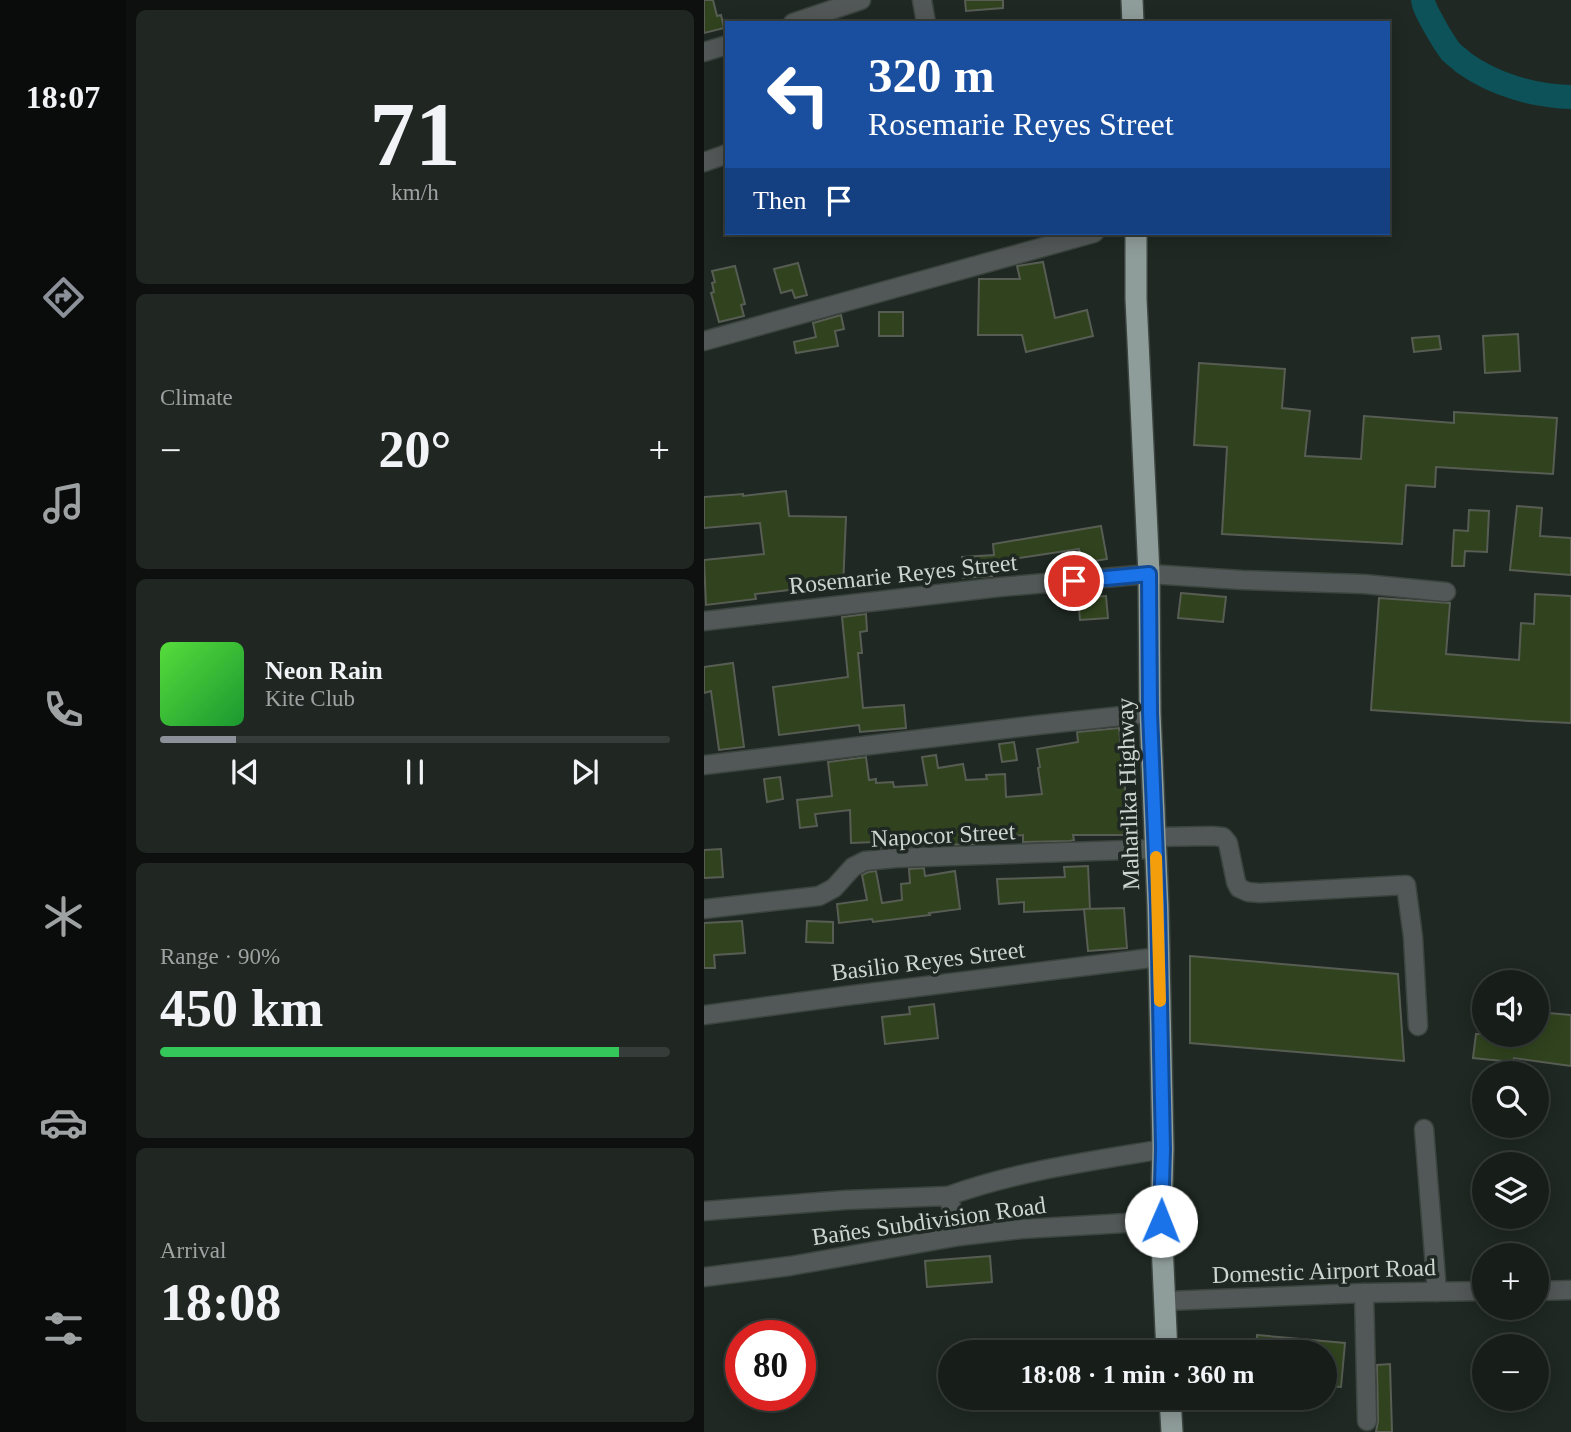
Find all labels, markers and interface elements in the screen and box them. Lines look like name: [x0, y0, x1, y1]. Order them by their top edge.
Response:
text: 320 m: [868, 48, 995, 103]
icon: left: [753, 49, 844, 140]
text: 18:07: [26, 79, 100, 115]
text: 71: [370, 84, 461, 185]
text: Rosemarie Reyes Street: [868, 106, 1174, 142]
text: km/h: [391, 180, 439, 205]
icon: arrive: [820, 182, 858, 220]
text: Then: [753, 186, 806, 215]
icon: directions: [39, 273, 88, 322]
text: Climate: [160, 385, 233, 410]
text: 20°: [379, 421, 451, 478]
text: −: [160, 429, 181, 471]
text: +: [649, 429, 670, 471]
icon: music: [39, 479, 88, 528]
street label: Rosemarie Reyes Street: [788, 549, 1019, 599]
pin: [1044, 551, 1104, 611]
icon: arrive: [1055, 562, 1093, 600]
text: Neon Rain: [265, 656, 383, 685]
icon: phone: [39, 685, 88, 734]
text: Kite Club: [265, 686, 355, 711]
street label: Maharlika Highway: [1112, 697, 1144, 891]
icon: previous: [226, 753, 264, 791]
icon: pause: [396, 753, 434, 791]
icon: next: [566, 753, 604, 791]
street label: Napocor Street: [870, 818, 1016, 852]
icon: climate: [39, 892, 88, 941]
street label: Basilio Reyes Street: [830, 936, 1027, 986]
text: Range · 90%: [160, 944, 280, 969]
map controls: [1472, 970, 1549, 1411]
button: sound: [1472, 970, 1549, 1047]
text: 450 km: [160, 980, 323, 1037]
button: search: [1472, 1061, 1549, 1138]
icon: car: [39, 1098, 88, 1147]
button: layers: [1472, 1152, 1549, 1229]
position arrow: [1124, 1184, 1198, 1258]
street label: Bañes Subdivision Road: [810, 1192, 1048, 1250]
text: Arrival: [160, 1238, 226, 1263]
button: +: [1472, 1243, 1549, 1320]
street label: Domestic Airport Road: [1212, 1254, 1436, 1288]
text: 18:08: [160, 1274, 281, 1331]
icon: filters: [39, 1304, 88, 1353]
speed limit sign: 80: [725, 1320, 816, 1411]
button: −: [1472, 1334, 1549, 1411]
text: 18:08 · 1 min · 360 m: [1021, 1360, 1255, 1389]

